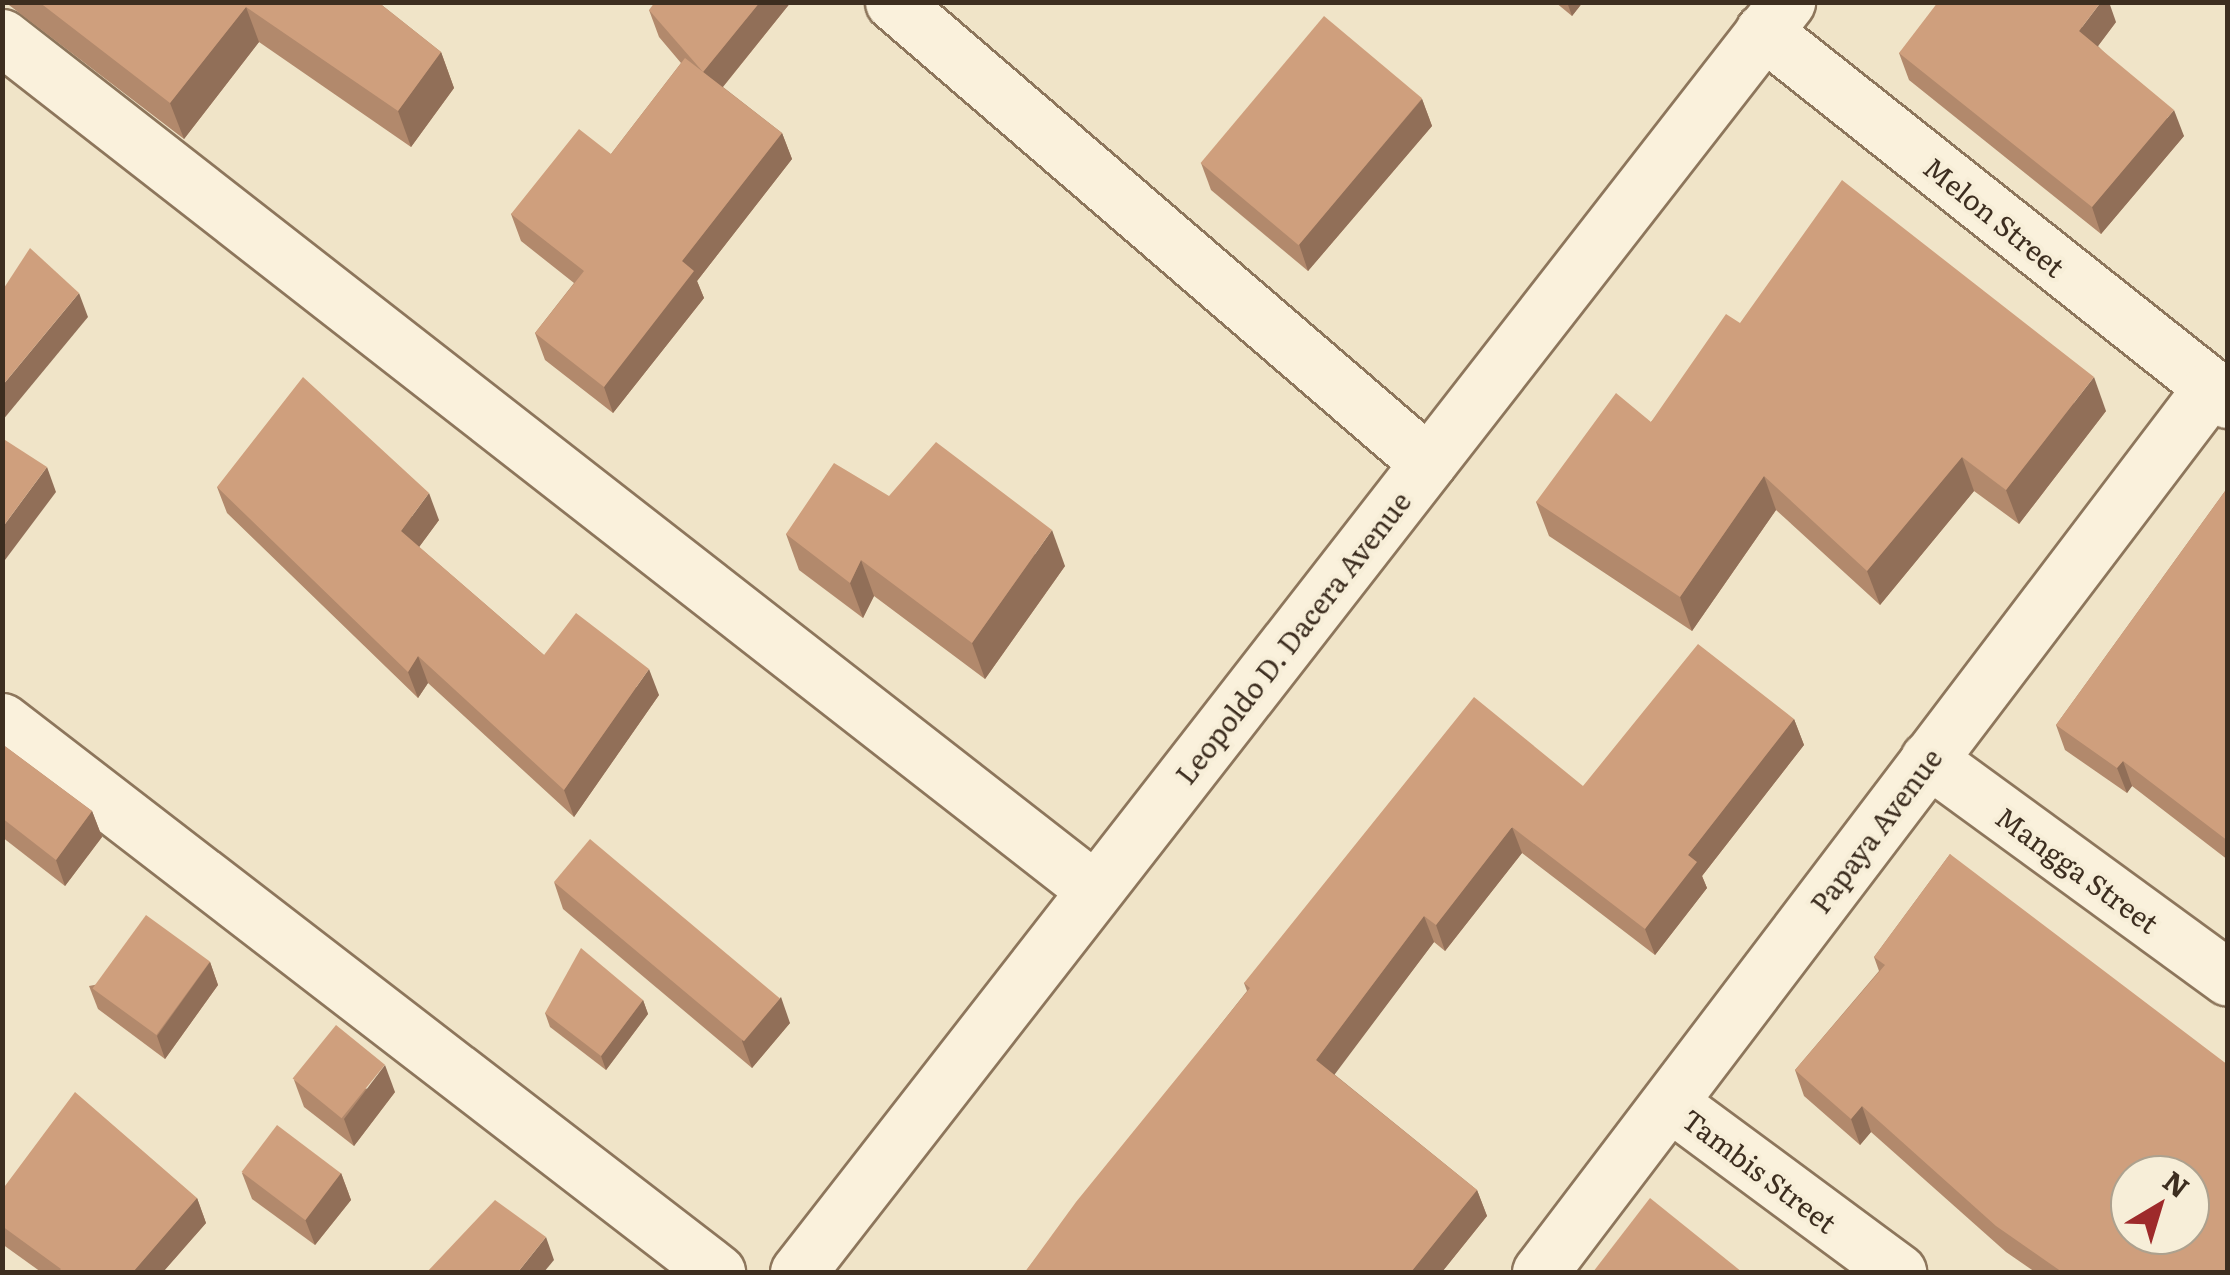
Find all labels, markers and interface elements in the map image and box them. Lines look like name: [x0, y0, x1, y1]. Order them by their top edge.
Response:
street label: Melon Street: [1918, 149, 2072, 283]
street label: Leopoldo D. Dacera Avenue: [1167, 484, 1417, 790]
street label: Papaya Avenue: [1802, 741, 1948, 919]
street label: Mangga Street: [1990, 799, 2166, 939]
street label: Tambis Street: [1676, 1101, 1844, 1239]
north arrow: [2110, 1155, 2210, 1255]
text: N: [2155, 1159, 2199, 1207]

